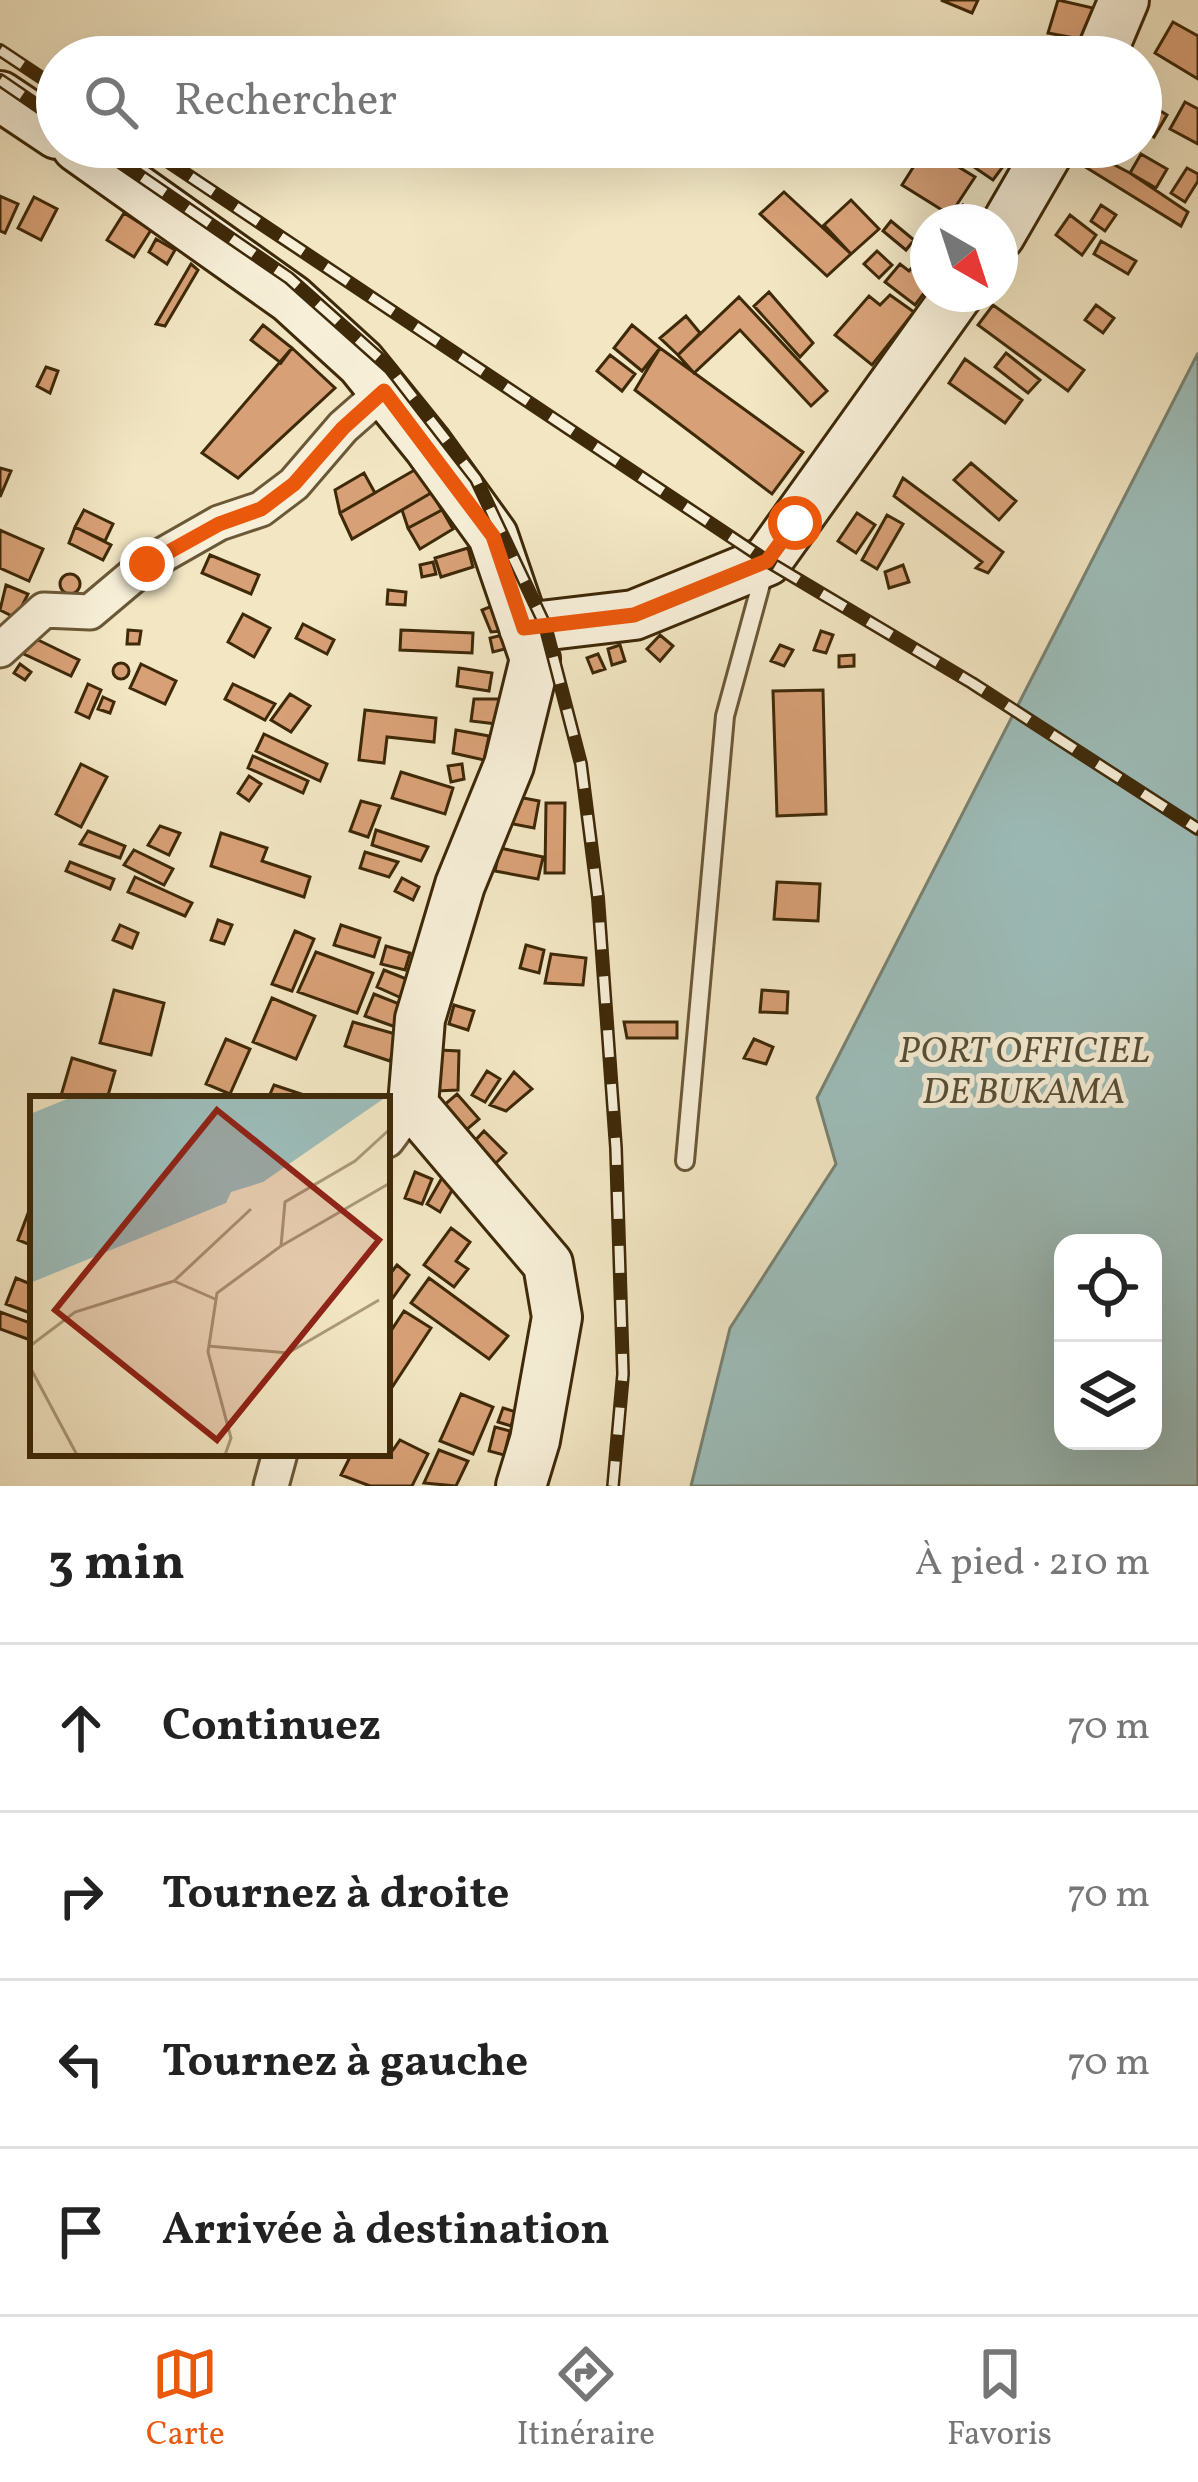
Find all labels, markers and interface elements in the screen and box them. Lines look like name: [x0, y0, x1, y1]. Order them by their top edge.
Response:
search box: [36, 36, 1162, 168]
icon: search: [78, 69, 144, 135]
text: Rechercher: [174, 71, 397, 134]
north arrow: [910, 204, 1018, 312]
route start: [768, 496, 822, 550]
route end: [120, 537, 174, 591]
water label: PORT OFFICIEL DE BUKAMA: [898, 1028, 1150, 1119]
inset map: [30, 1096, 390, 1456]
map controls: [1054, 1234, 1162, 1450]
button: locate: [1054, 1234, 1162, 1342]
button: layers: [1054, 1342, 1162, 1450]
text: 3 min: [48, 1529, 185, 1600]
text: À pied · 210 m: [915, 1537, 1150, 1591]
icon: ahead: [48, 1695, 114, 1761]
text: Continuez: [162, 1696, 381, 1759]
text: 70 m: [1067, 1701, 1150, 1755]
icon: right: [48, 1863, 114, 1929]
text: Tournez à droite: [162, 1864, 510, 1927]
text: 70 m: [1067, 1869, 1150, 1923]
icon: left: [48, 2031, 114, 2097]
text: Tournez à gauche: [162, 2032, 528, 2095]
text: 70 m: [1067, 2037, 1150, 2091]
icon: arrive: [48, 2199, 114, 2265]
text: Arrivée à destination: [162, 2200, 610, 2263]
tab: Carte: [146, 2341, 225, 2459]
tab: Itinéraire: [517, 2341, 655, 2459]
tab: Favoris: [947, 2341, 1052, 2459]

